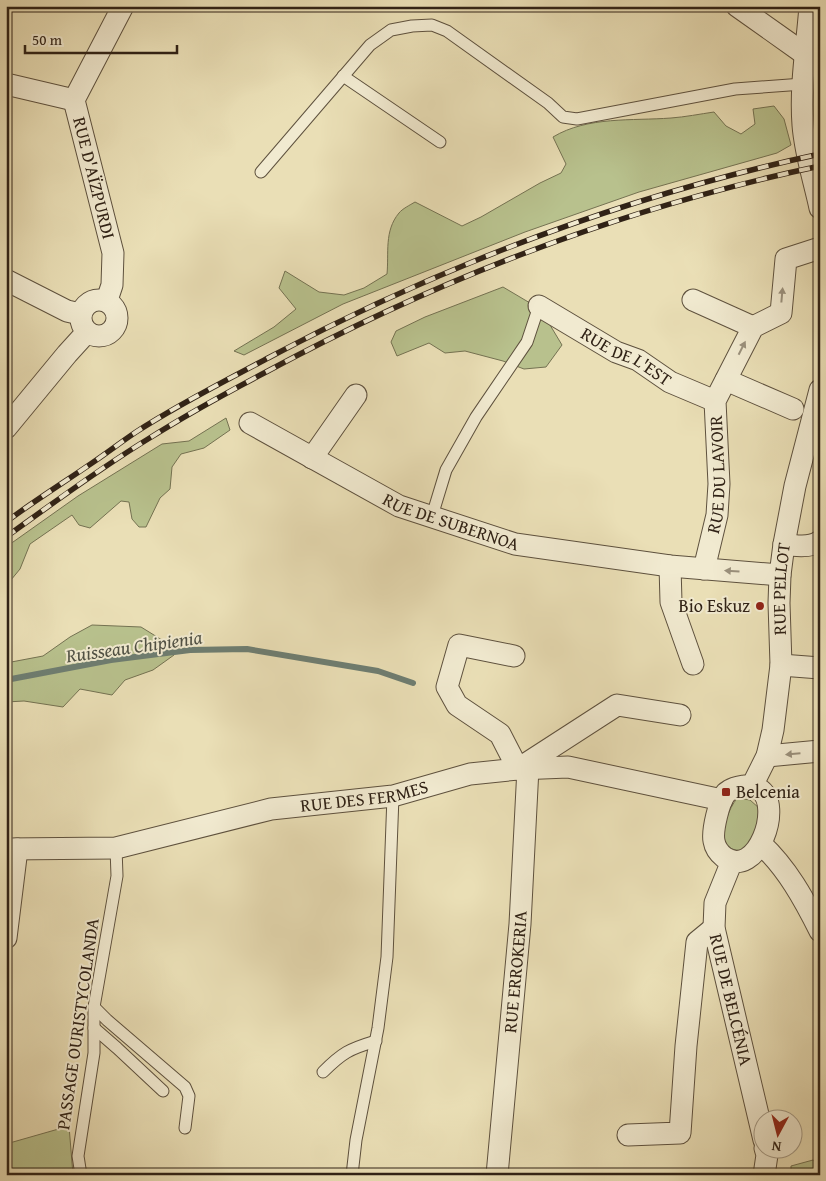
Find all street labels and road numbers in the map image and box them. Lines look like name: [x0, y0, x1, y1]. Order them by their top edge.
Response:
street label: RUE D'AÏZPURDI: [66, 114, 123, 242]
street label: RUE DE L'EST: [576, 320, 677, 392]
street label: RUE DU LAVOIR: [699, 414, 732, 536]
street label: RUE DE SUBERNOA: [378, 486, 523, 558]
street label: RUE PELLOT: [765, 541, 797, 636]
street label: RUE DES FERMES: [299, 773, 431, 819]
street label: RUE ERROKERIA: [496, 910, 534, 1034]
street label: PASSAGE OURISTYCOLANDA: [49, 916, 106, 1131]
street label: RUE DE BELCÉNIA: [703, 931, 760, 1068]

